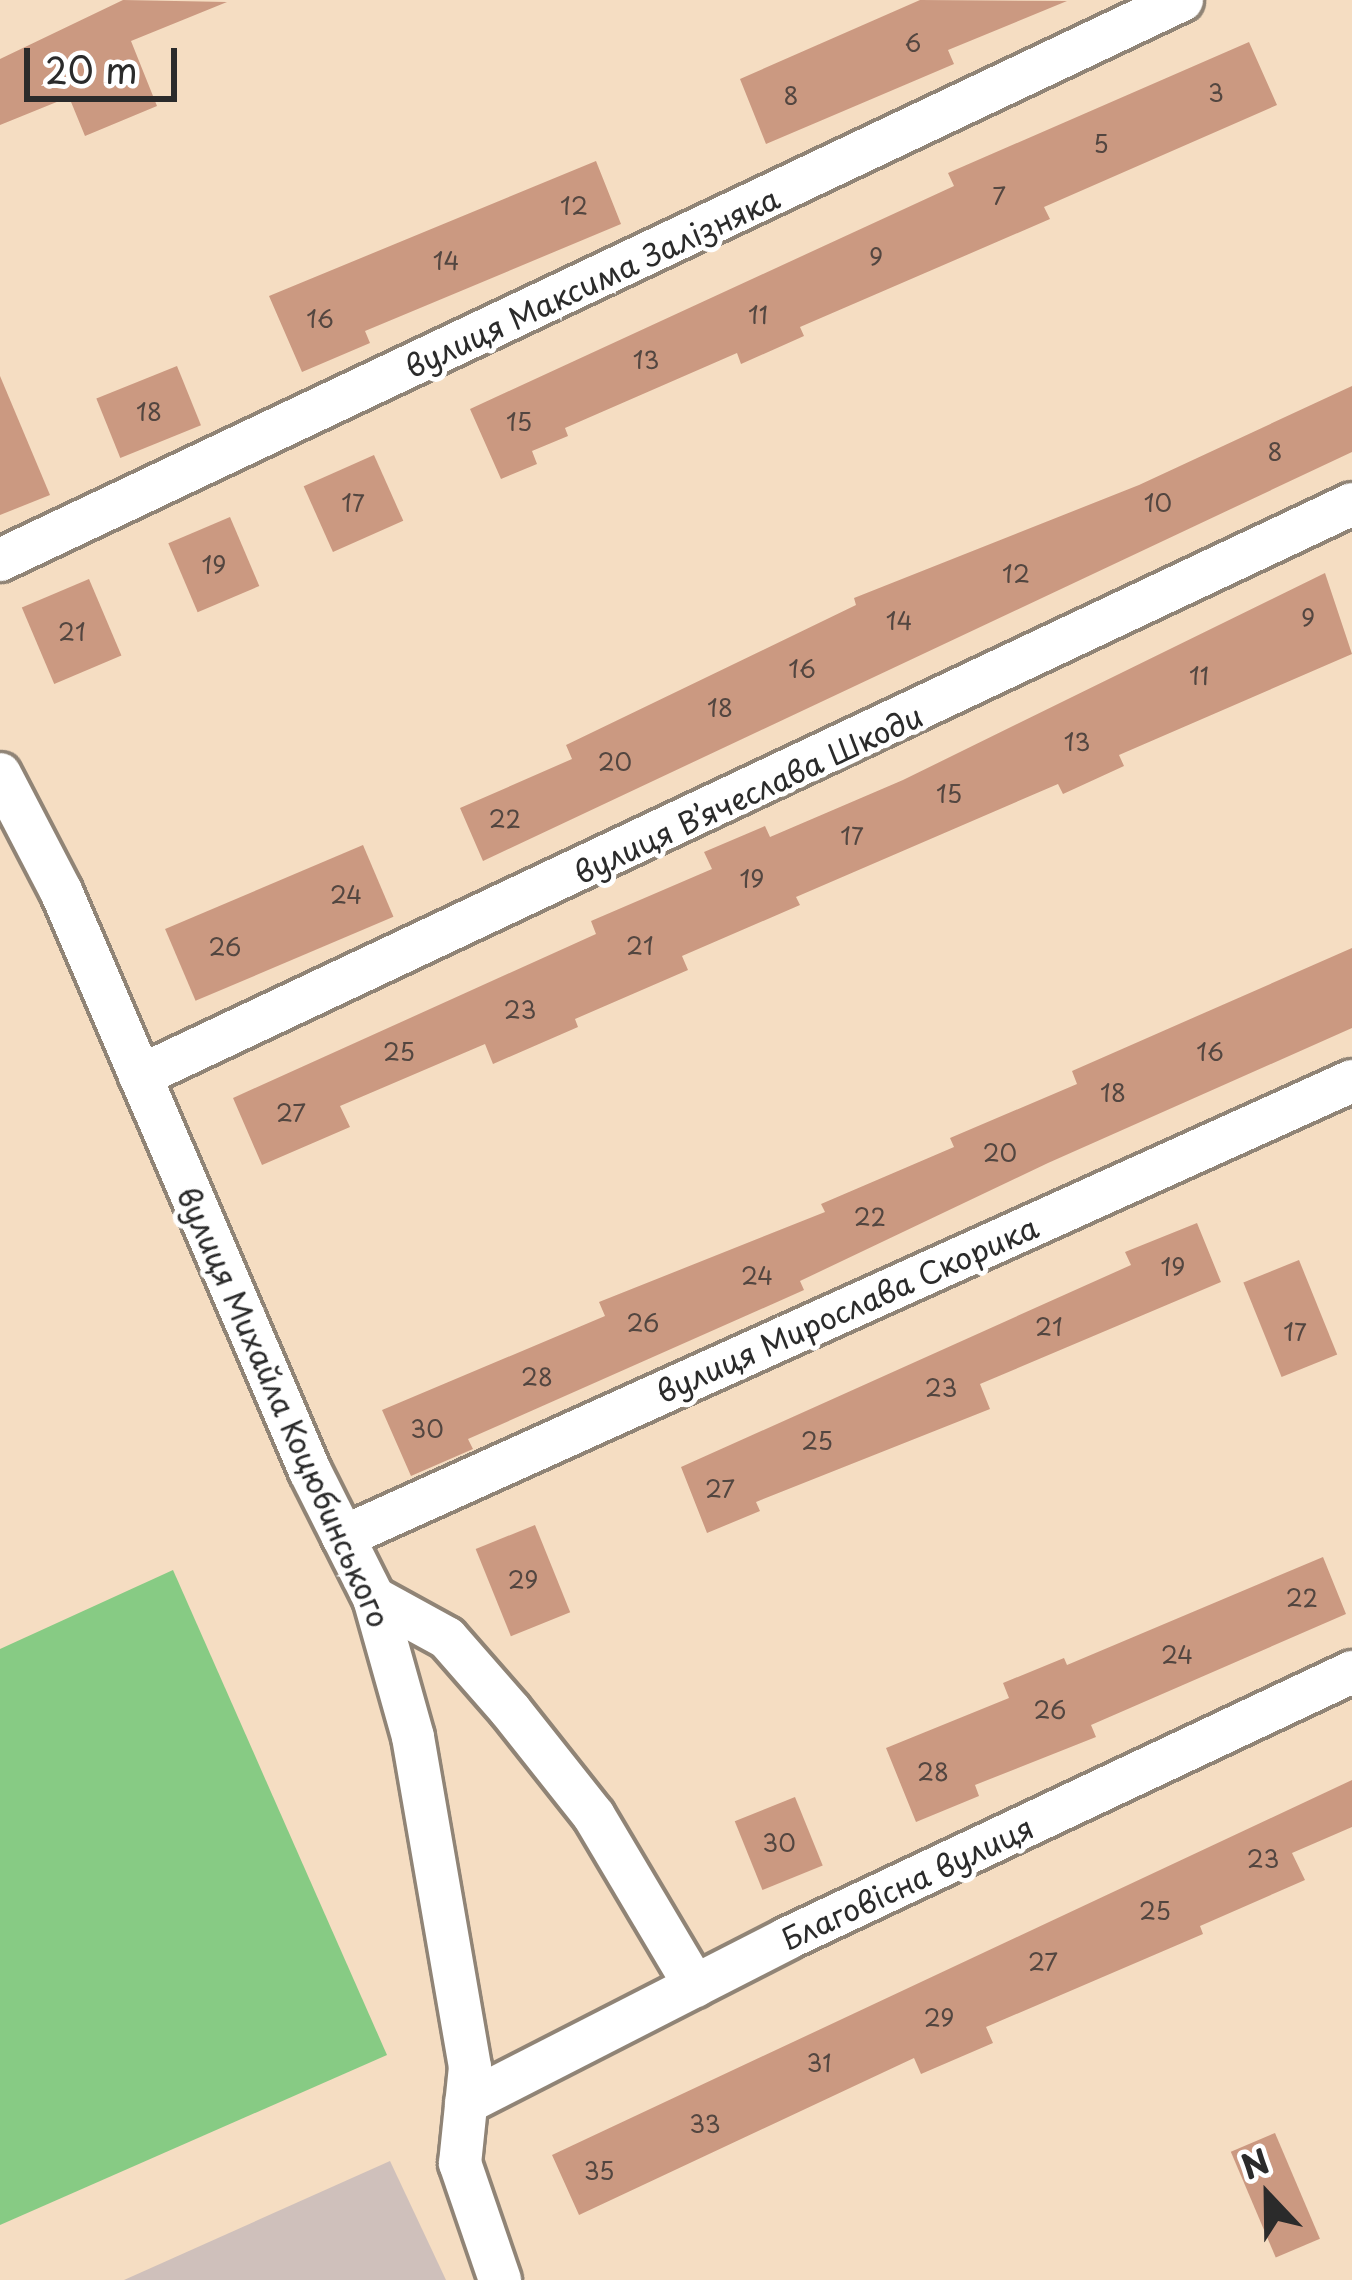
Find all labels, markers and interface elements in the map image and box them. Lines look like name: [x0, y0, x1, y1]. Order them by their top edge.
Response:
scale bar: [30, 24, 183, 98]
house number: 6: [905, 29, 921, 57]
text: 20 m: [45, 42, 138, 96]
house number: 3: [1208, 79, 1224, 107]
house number: 8: [784, 82, 798, 110]
house number: 5: [1093, 130, 1109, 158]
street label: вулиця Максима Залізняка: [399, 179, 785, 385]
house number: 7: [992, 182, 1006, 210]
house number: 12: [560, 192, 588, 220]
house number: 9: [869, 243, 883, 271]
house number: 14: [433, 247, 459, 275]
house number: 11: [748, 301, 768, 329]
house number: 16: [306, 305, 334, 333]
house number: 13: [633, 346, 659, 374]
house number: 18: [136, 398, 162, 426]
house number: 15: [506, 408, 532, 436]
house number: 8: [1268, 438, 1282, 466]
house number: 17: [341, 489, 365, 517]
house number: 10: [1144, 489, 1172, 517]
house number: 19: [202, 551, 226, 579]
house number: 12: [1002, 560, 1030, 588]
house number: 9: [1301, 604, 1315, 632]
house number: 14: [886, 607, 912, 635]
house number: 21: [58, 618, 86, 646]
house number: 16: [788, 655, 816, 683]
house number: 11: [1189, 662, 1209, 690]
house number: 18: [707, 694, 733, 722]
street label: вулиця Вʼячеслава Шкоди: [568, 697, 928, 891]
house number: 13: [1064, 728, 1090, 756]
house number: 20: [598, 748, 632, 776]
house number: 15: [936, 780, 962, 808]
house number: 22: [489, 805, 521, 833]
house number: 17: [840, 822, 864, 850]
house number: 19: [740, 865, 764, 893]
house number: 24: [330, 881, 362, 909]
house number: 21: [626, 932, 654, 960]
house number: 26: [209, 933, 241, 961]
house number: 23: [504, 996, 536, 1024]
house number: 25: [383, 1038, 415, 1066]
house number: 16: [1196, 1038, 1224, 1066]
house number: 18: [1100, 1079, 1126, 1107]
house number: 27: [276, 1099, 306, 1127]
house number: 20: [983, 1139, 1017, 1167]
street label: вулиця Михайла Коцюбинського: [170, 1180, 398, 1634]
house number: 22: [854, 1203, 886, 1231]
street label: вулиця Мирослава Скорика: [649, 1208, 1045, 1410]
house number: 19: [1161, 1253, 1185, 1281]
house number: 24: [741, 1262, 773, 1290]
house number: 26: [627, 1309, 659, 1337]
house number: 21: [1035, 1313, 1063, 1341]
house number: 17: [1283, 1318, 1307, 1346]
house number: 28: [521, 1363, 553, 1391]
house number: 23: [925, 1374, 957, 1402]
house number: 30: [410, 1415, 444, 1443]
house number: 25: [801, 1427, 833, 1455]
house number: 27: [705, 1475, 735, 1503]
house number: 29: [508, 1566, 538, 1594]
house number: 22: [1286, 1584, 1318, 1612]
house number: 24: [1161, 1641, 1193, 1669]
house number: 26: [1034, 1696, 1066, 1724]
house number: 28: [917, 1758, 949, 1786]
street label: Благовісна вулиця: [774, 1808, 1040, 1958]
house number: 30: [762, 1829, 796, 1857]
house number: 23: [1247, 1845, 1279, 1873]
house number: 25: [1139, 1897, 1171, 1925]
house number: 27: [1028, 1948, 1058, 1976]
house number: 29: [924, 2004, 954, 2032]
house number: 31: [806, 2049, 832, 2077]
house number: 33: [689, 2110, 721, 2138]
text: N: [1233, 2135, 1276, 2191]
north arrow: [1208, 2136, 1328, 2256]
house number: 35: [584, 2157, 614, 2185]

